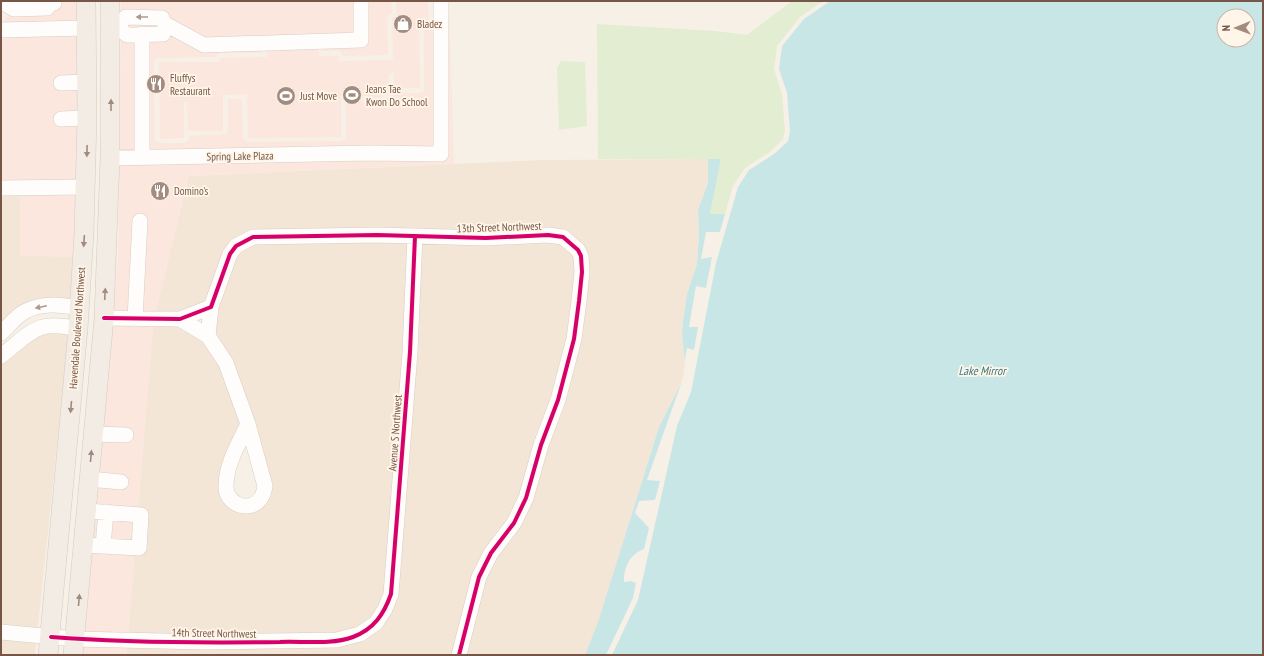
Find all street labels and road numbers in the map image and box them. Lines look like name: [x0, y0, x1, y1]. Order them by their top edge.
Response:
street label: Spring Lake Plaza: [206, 148, 274, 164]
street label: 13th Street Northwest: [456, 219, 542, 235]
street label: Havendale Boulevard Northwest: [66, 266, 88, 390]
street label: Avenue S Northwest: [385, 394, 405, 472]
street label: 14th Street Northwest: [172, 625, 256, 641]

